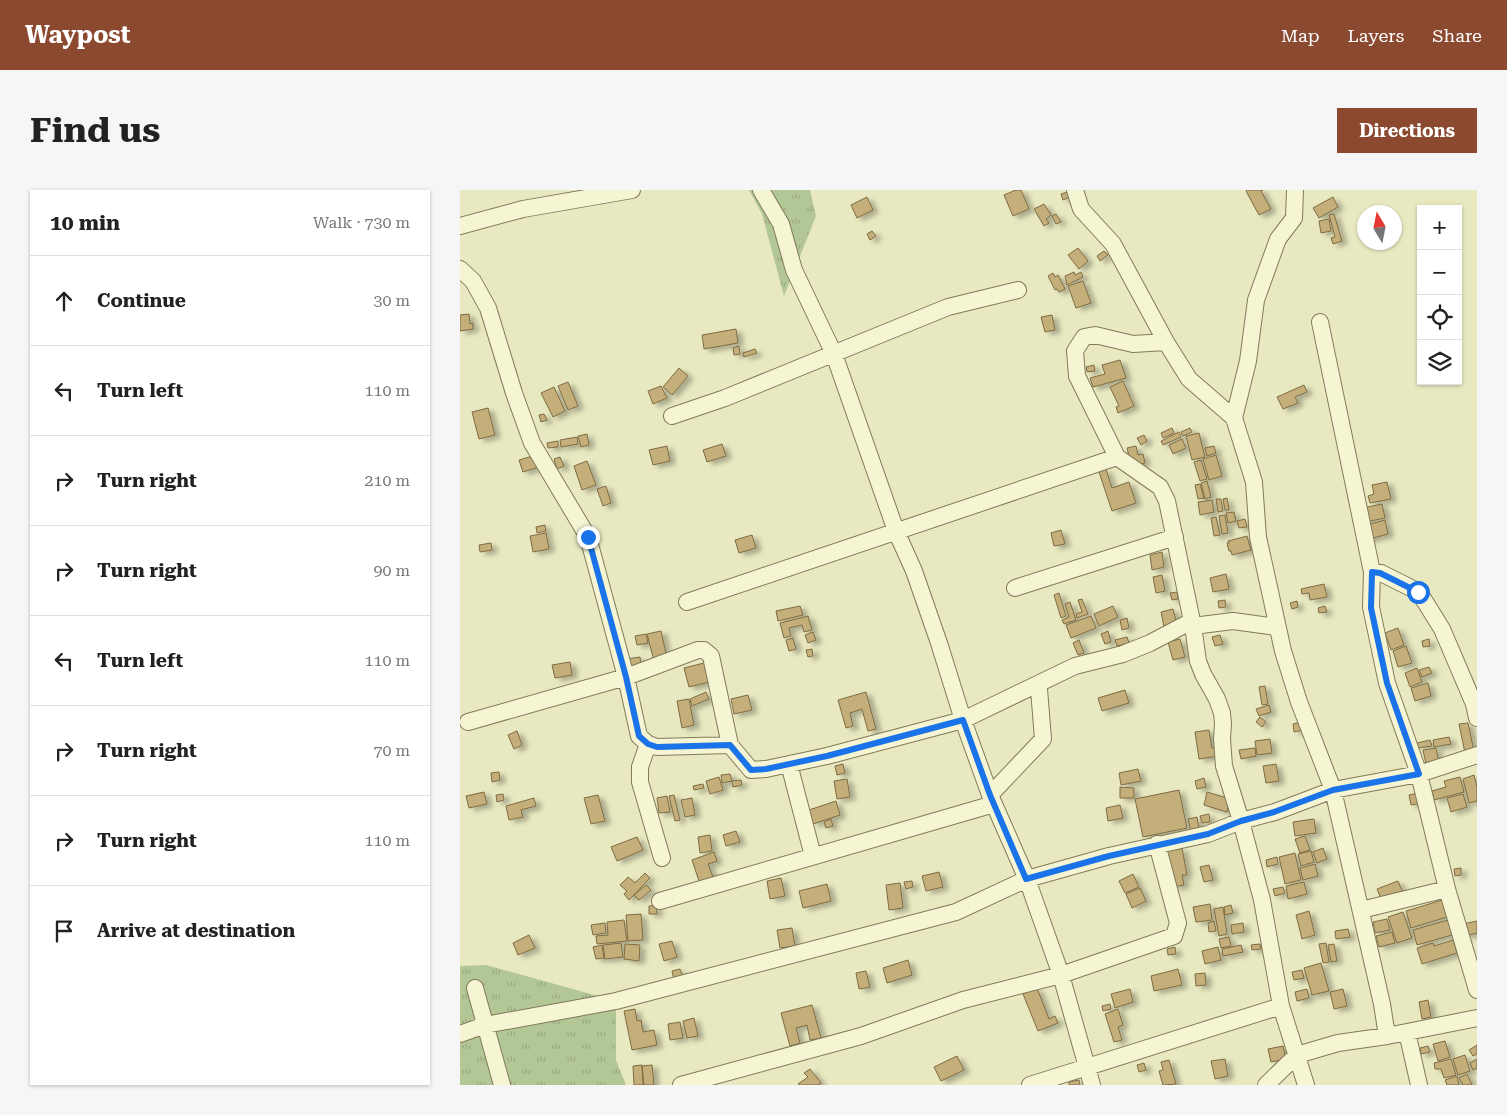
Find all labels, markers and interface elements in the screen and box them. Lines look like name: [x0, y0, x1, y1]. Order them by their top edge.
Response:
text: Waypost: [25, 21, 130, 49]
text: Map: [1281, 25, 1320, 46]
text: Layers: [1348, 25, 1404, 46]
text: Share: [1432, 25, 1482, 46]
button: Directions: [1337, 108, 1477, 153]
text: Find us: [30, 110, 160, 151]
north arrow: [1357, 205, 1402, 250]
map controls: [1417, 205, 1462, 385]
button: +: [1417, 205, 1462, 250]
text: 10 min: [50, 211, 120, 235]
text: Walk · 730 m: [313, 213, 410, 232]
button: −: [1417, 250, 1462, 295]
icon: ahead: [50, 287, 78, 315]
text: Continue: [97, 289, 186, 312]
text: 30 m: [373, 291, 410, 310]
button: locate: [1417, 295, 1462, 340]
button: layers: [1417, 340, 1462, 385]
icon: left: [50, 377, 78, 405]
text: Turn left: [97, 379, 183, 402]
text: 110 m: [364, 381, 410, 400]
icon: right: [50, 467, 78, 495]
text: Turn right: [97, 469, 197, 492]
text: 210 m: [364, 471, 410, 490]
route end: [577, 526, 600, 549]
icon: right: [50, 557, 78, 585]
text: Turn right: [97, 559, 197, 582]
text: 90 m: [373, 561, 410, 580]
route start: [1407, 581, 1430, 604]
icon: left: [50, 647, 78, 675]
text: Turn left: [97, 649, 183, 672]
text: 110 m: [364, 651, 410, 670]
icon: right: [50, 737, 78, 765]
text: Turn right: [97, 739, 197, 762]
text: 70 m: [373, 741, 410, 760]
icon: right: [50, 827, 78, 855]
text: Turn right: [97, 829, 197, 852]
text: 110 m: [364, 831, 410, 850]
icon: arrive: [50, 917, 78, 945]
text: Arrive at destination: [97, 919, 295, 942]

